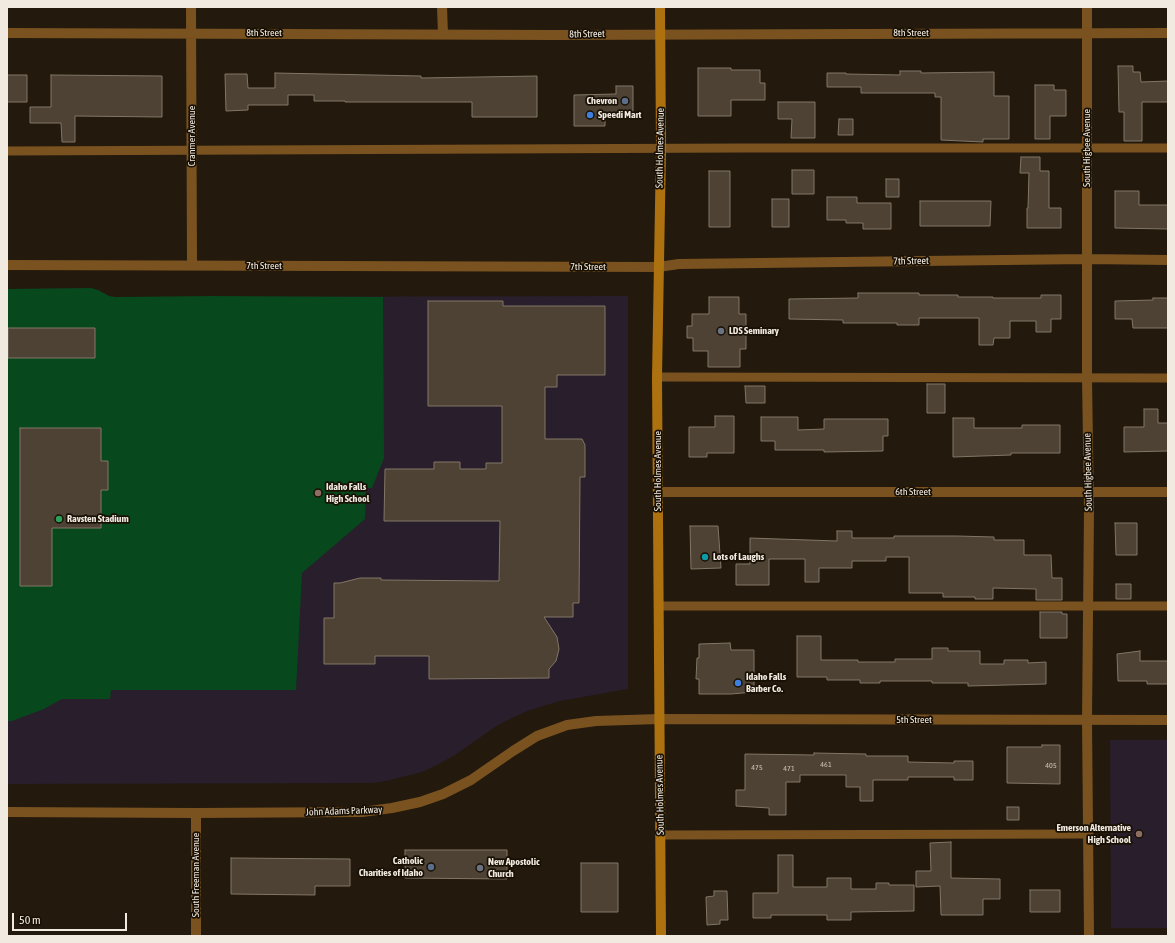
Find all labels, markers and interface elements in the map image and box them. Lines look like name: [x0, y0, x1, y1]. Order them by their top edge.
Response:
street label: 8th Street: [246, 27, 282, 39]
street label: 8th Street: [893, 27, 929, 39]
street label: 8th Street: [569, 28, 605, 40]
place label: Chevron: [587, 95, 617, 107]
marker: Chevron: [620, 96, 630, 106]
street label: Cranmer Avenue: [186, 106, 198, 166]
street label: South Holmes Avenue: [653, 108, 667, 188]
place label: Speedi Mart: [598, 109, 641, 121]
street label: South Higbee Avenue: [1081, 109, 1093, 187]
marker: Speedi Mart: [585, 110, 595, 120]
street label: 7th Street: [893, 255, 929, 267]
street label: 7th Street: [246, 260, 282, 272]
street label: 7th Street: [570, 261, 606, 273]
place label: LDS Seminary: [729, 325, 779, 337]
marker: LDS Seminary: [716, 326, 726, 336]
street label: South Holmes Avenue: [652, 431, 664, 511]
street label: South Higbee Avenue: [1081, 433, 1095, 511]
place label: Idaho Falls High School: [326, 481, 369, 504]
street label: 6th Street: [895, 486, 931, 498]
marker: Idaho Falls High School: [313, 488, 323, 498]
place label: Ravsten Stadium: [67, 513, 129, 525]
marker: Ravsten Stadium: [54, 514, 64, 524]
place label: Lots of Laughs: [713, 551, 764, 563]
marker: Lots of Laughs: [700, 552, 710, 562]
place label: Idaho Falls Barber Co.: [746, 671, 786, 694]
marker: Idaho Falls Barber Co.: [733, 678, 743, 688]
street label: 5th Street: [896, 714, 932, 726]
street label: South Holmes Avenue: [653, 755, 667, 835]
house number: 461: [820, 759, 832, 769]
house number: 405: [1045, 760, 1057, 770]
house number: 475: [751, 762, 763, 772]
house number: 471: [783, 763, 795, 773]
street label: John Adams Parkway: [305, 804, 383, 818]
place label: Emerson Alternative High School: [1057, 822, 1131, 846]
marker: Emerson Alternative High School: [1134, 829, 1144, 839]
street label: South Freeman Avenue: [190, 833, 202, 917]
place label: Catholic Charities of Idaho: [359, 855, 423, 878]
place label: New Apostolic Church: [488, 856, 540, 880]
marker: Catholic Charities of Idaho: [426, 862, 436, 872]
marker: New Apostolic Church: [475, 863, 485, 873]
scale bar: [14, 905, 129, 931]
text: 50 m: [19, 913, 41, 927]

